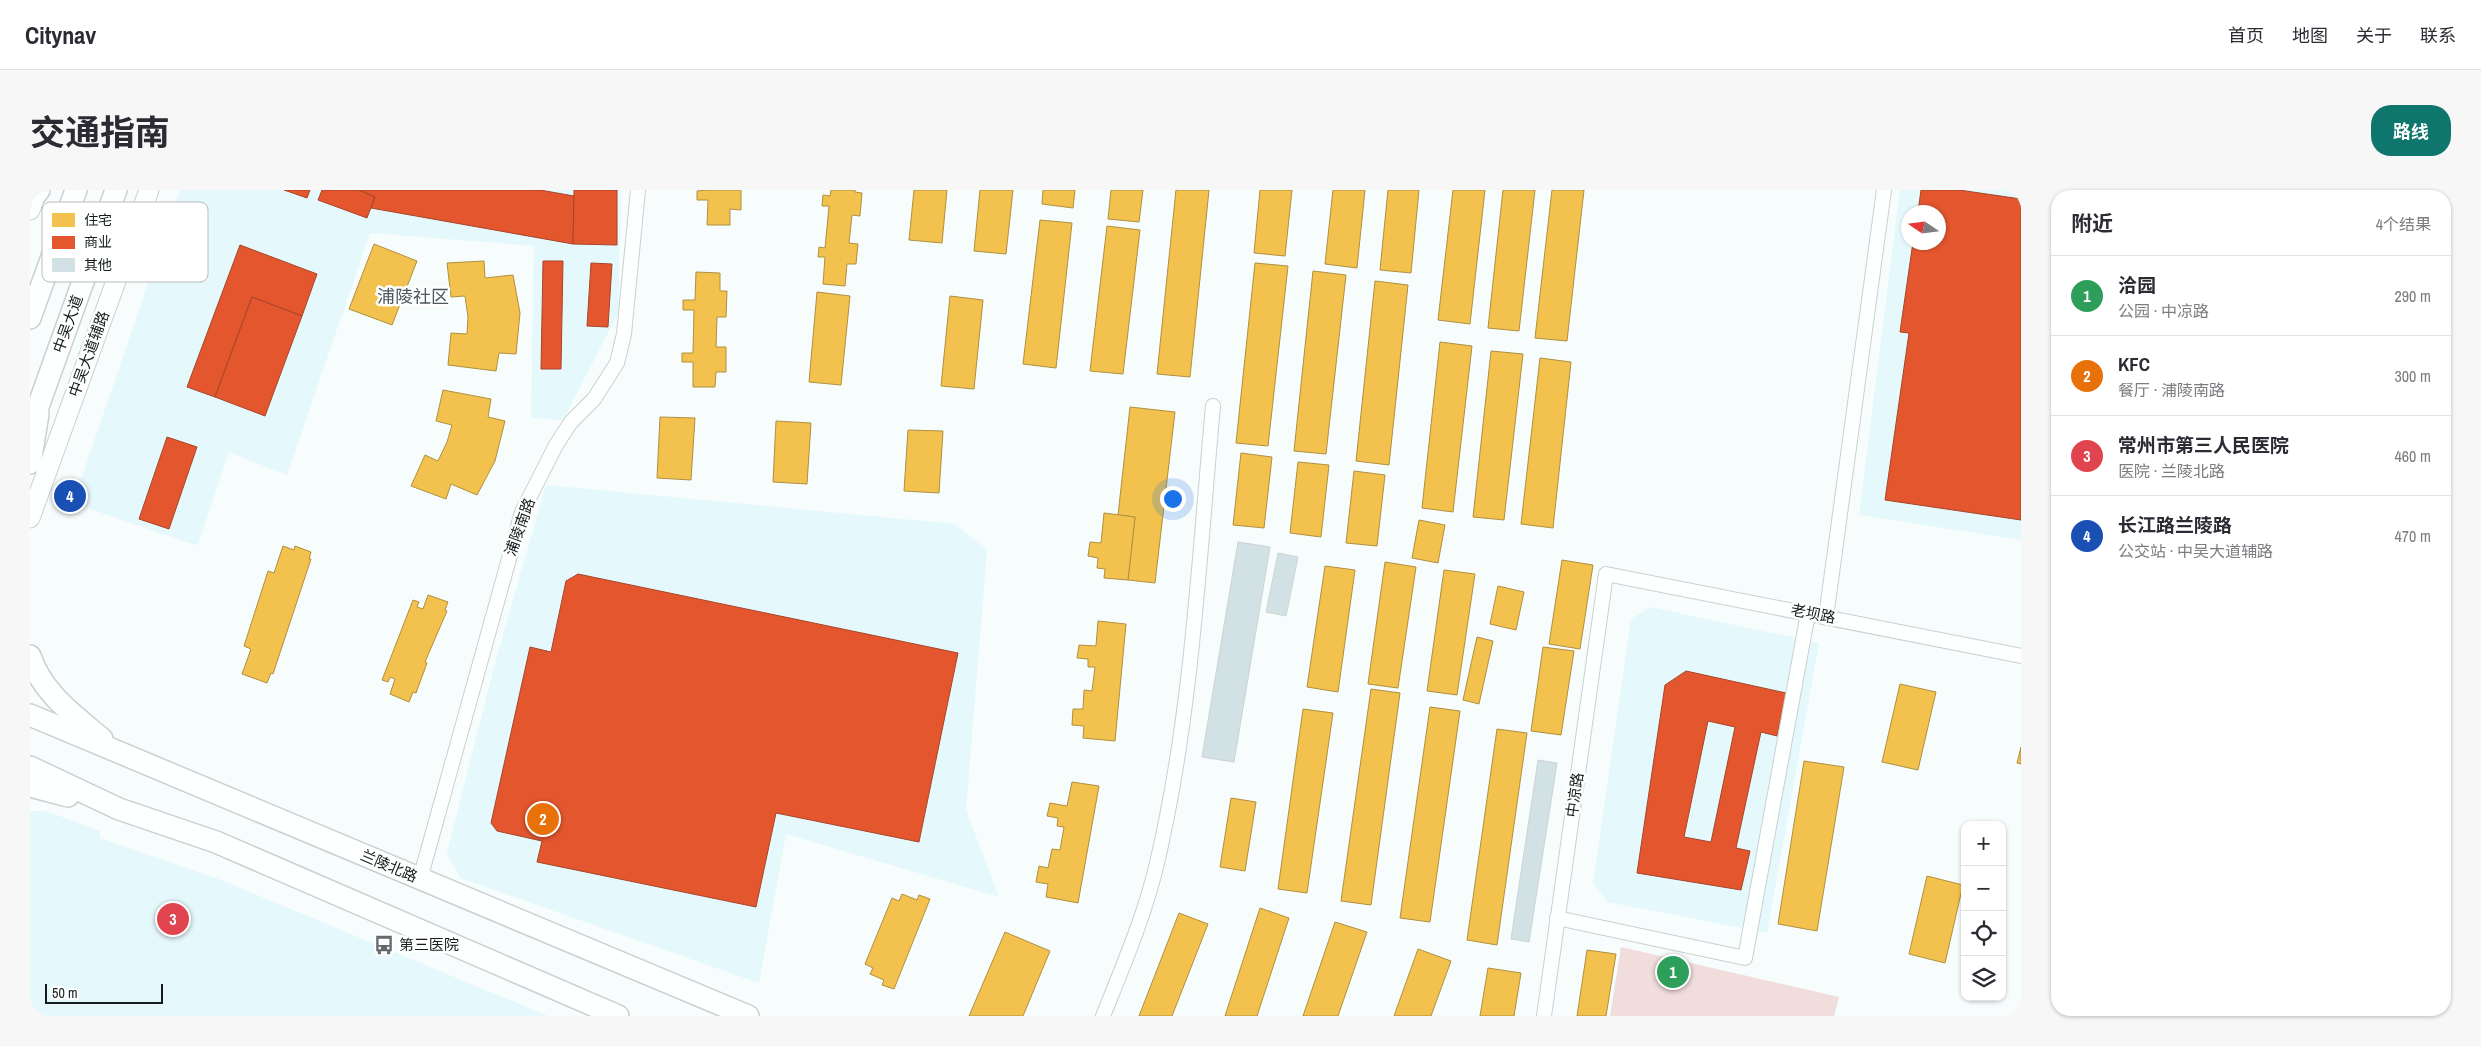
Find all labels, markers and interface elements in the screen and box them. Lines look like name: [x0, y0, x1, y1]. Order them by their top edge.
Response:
text: Citynav: [25, 19, 96, 51]
text: 首页: [2228, 23, 2264, 48]
text: 地图: [2292, 23, 2328, 48]
text: 关于: [2356, 23, 2392, 48]
text: 联系: [2420, 23, 2456, 48]
button: 路线: [2371, 105, 2451, 156]
text: 交通指南: [30, 109, 170, 156]
legend: [42, 202, 208, 282]
north arrow: [1901, 205, 1946, 250]
text: 附近: [2071, 209, 2113, 238]
text: 住宅: [84, 211, 112, 229]
text: 4个结果: [2376, 213, 2431, 235]
text: 商业: [84, 233, 112, 251]
text: 其他: [84, 256, 112, 274]
text: 洽园: [2118, 272, 2156, 298]
district label: 浦陵社区: [377, 284, 449, 309]
text: 1: [2083, 285, 2091, 307]
text: 290 m: [2395, 285, 2431, 307]
street label: 中吴大道: [47, 292, 88, 356]
text: 公园 · 中凉路: [2118, 300, 2209, 322]
street label: 中吴大道辅路: [63, 308, 114, 400]
text: KFC: [2118, 351, 2150, 377]
text: 2: [2083, 365, 2091, 387]
text: 300 m: [2395, 365, 2431, 387]
text: 餐厅 · 浦陵南路: [2118, 379, 2225, 401]
text: 常州市第三人民医院: [2118, 432, 2289, 458]
text: 3: [2083, 445, 2091, 467]
text: 460 m: [2395, 445, 2431, 467]
text: 医院 · 兰陵北路: [2118, 460, 2225, 482]
pin: 4: [54, 477, 86, 515]
your location: [1160, 486, 1186, 512]
street label: 浦陵南路: [499, 495, 540, 559]
text: 长江路兰陵路: [2118, 512, 2232, 538]
text: 4: [2083, 525, 2091, 547]
text: 470 m: [2395, 525, 2431, 547]
text: 公交站 · 中吴大道辅路: [2118, 540, 2273, 562]
street label: 老坝路: [1789, 599, 1837, 628]
street label: 中凉路: [1561, 771, 1588, 819]
pin: 2: [527, 800, 559, 838]
map controls: [1961, 821, 2006, 1001]
button: +: [1961, 821, 2006, 866]
street label: 兰陵北路: [357, 844, 421, 887]
button: −: [1961, 866, 2006, 911]
pin: 3: [157, 900, 189, 938]
button: locate: [1961, 911, 2006, 956]
bus stop icon: 第三医院: [373, 934, 395, 956]
place label: 第三医院: [399, 934, 459, 955]
pin: 1: [1657, 953, 1689, 991]
button: layers: [1961, 956, 2006, 1001]
scale bar: [45, 981, 162, 1004]
text: 50 m: [52, 984, 78, 1002]

